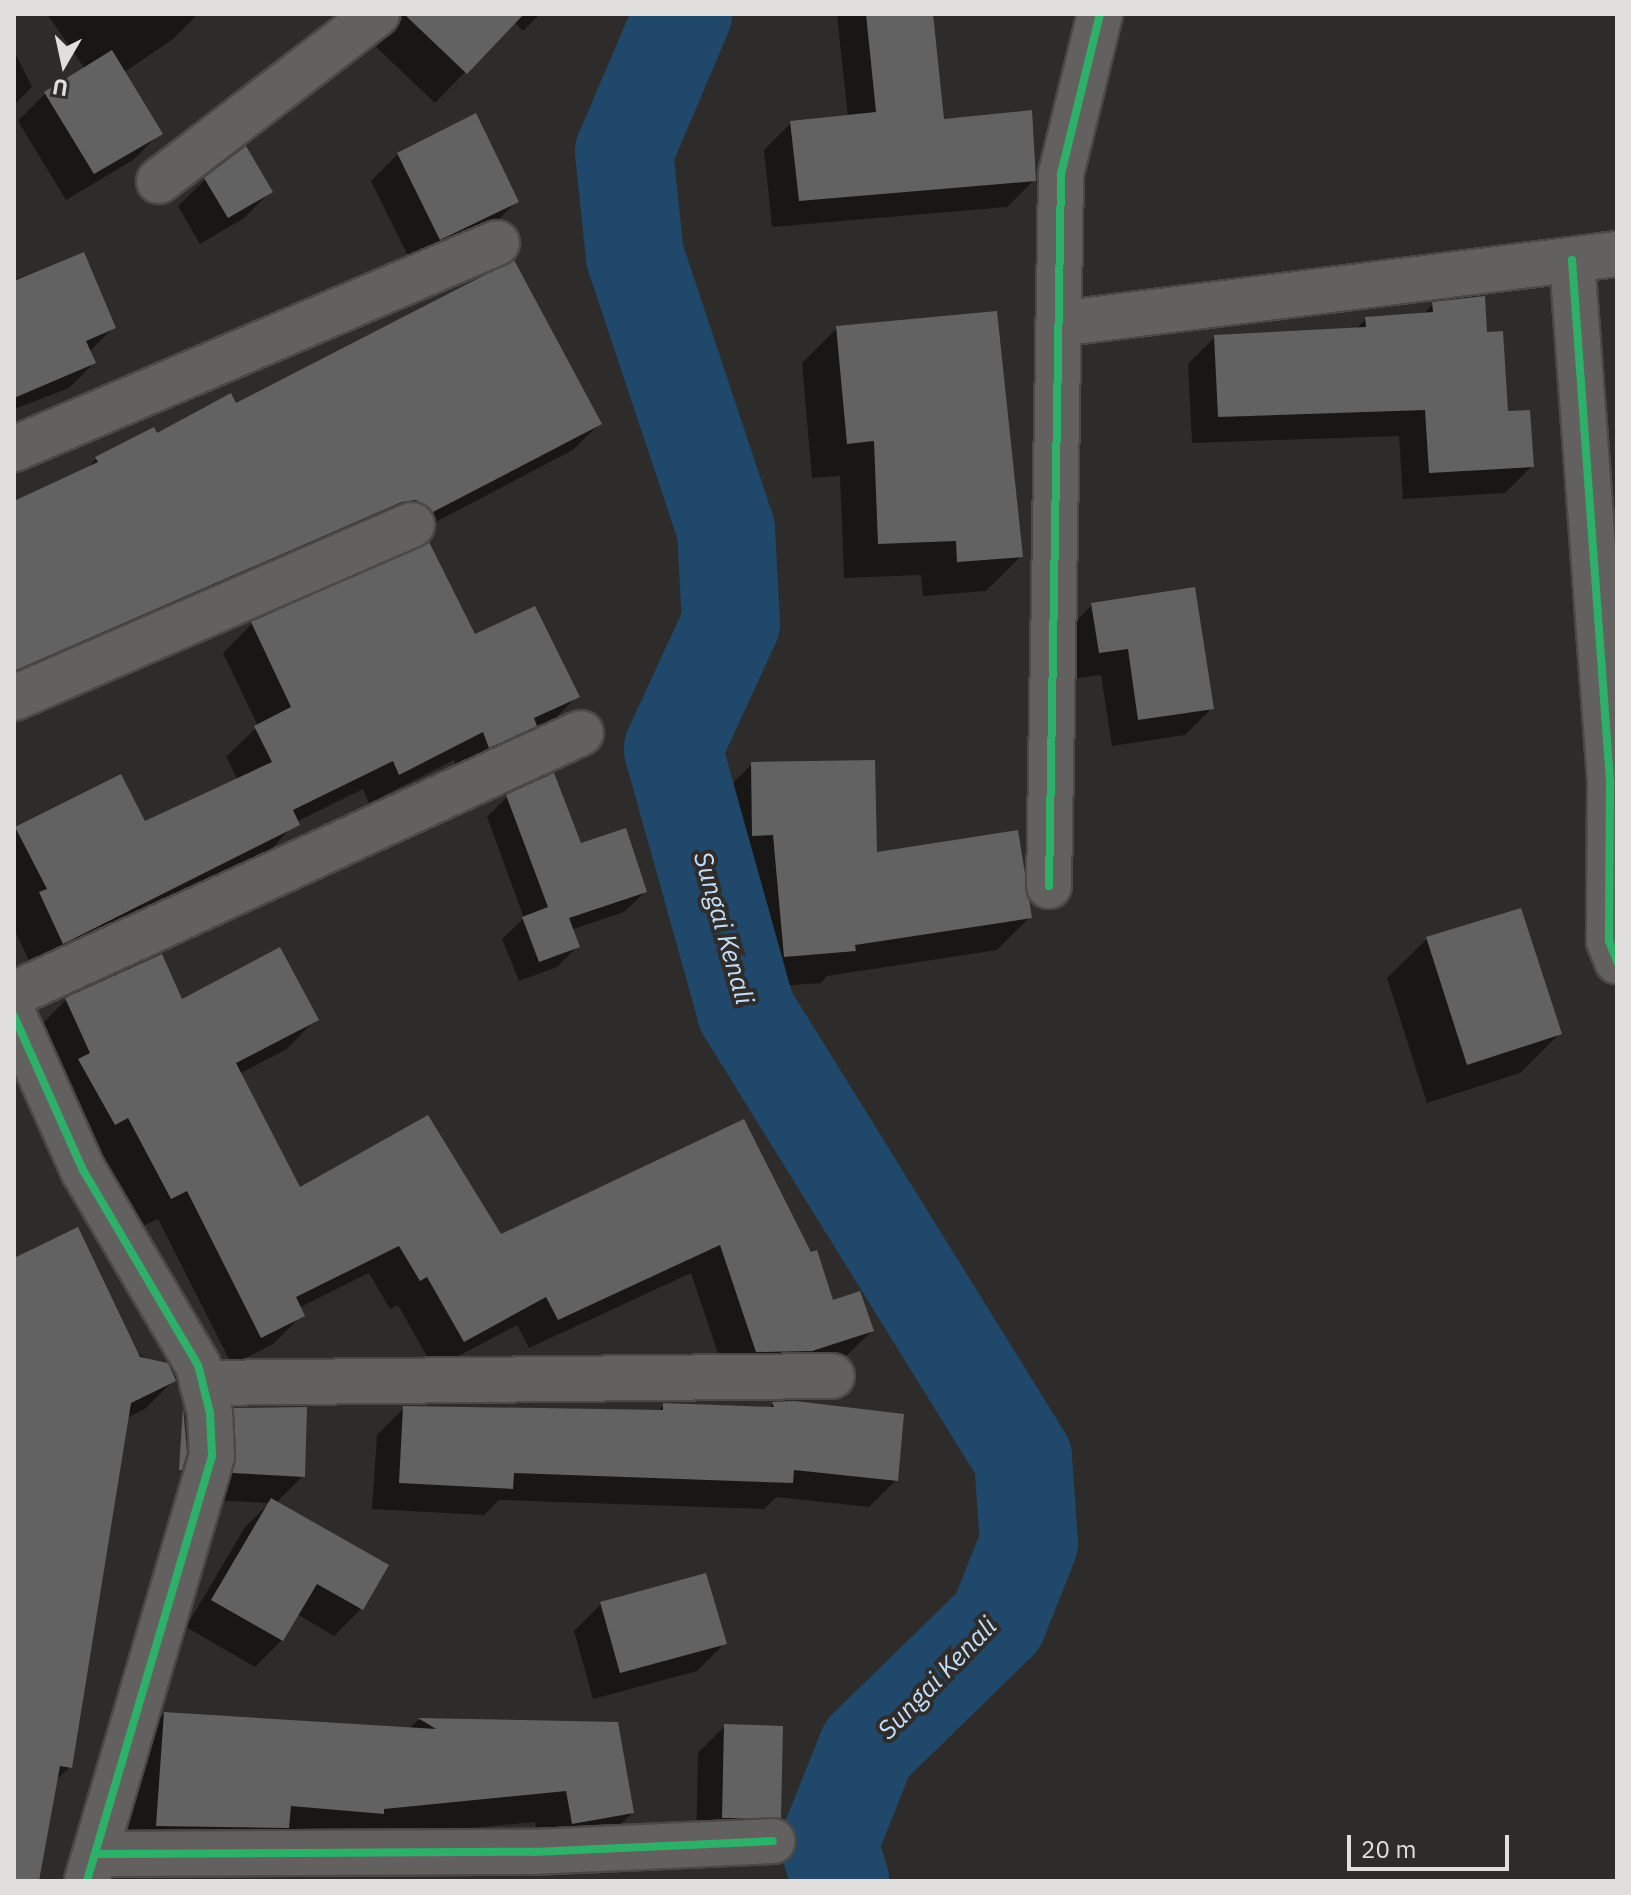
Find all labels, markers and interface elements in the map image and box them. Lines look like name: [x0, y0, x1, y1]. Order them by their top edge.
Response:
north arrow: [24, 24, 104, 104]
text: U: [50, 73, 70, 104]
water label: Sungai Kenali: [687, 848, 761, 1008]
water label: Sungai Kenali: [871, 1611, 1003, 1745]
scale bar: [1351, 1819, 1513, 1869]
text: 20 m: [1361, 1833, 1416, 1865]

